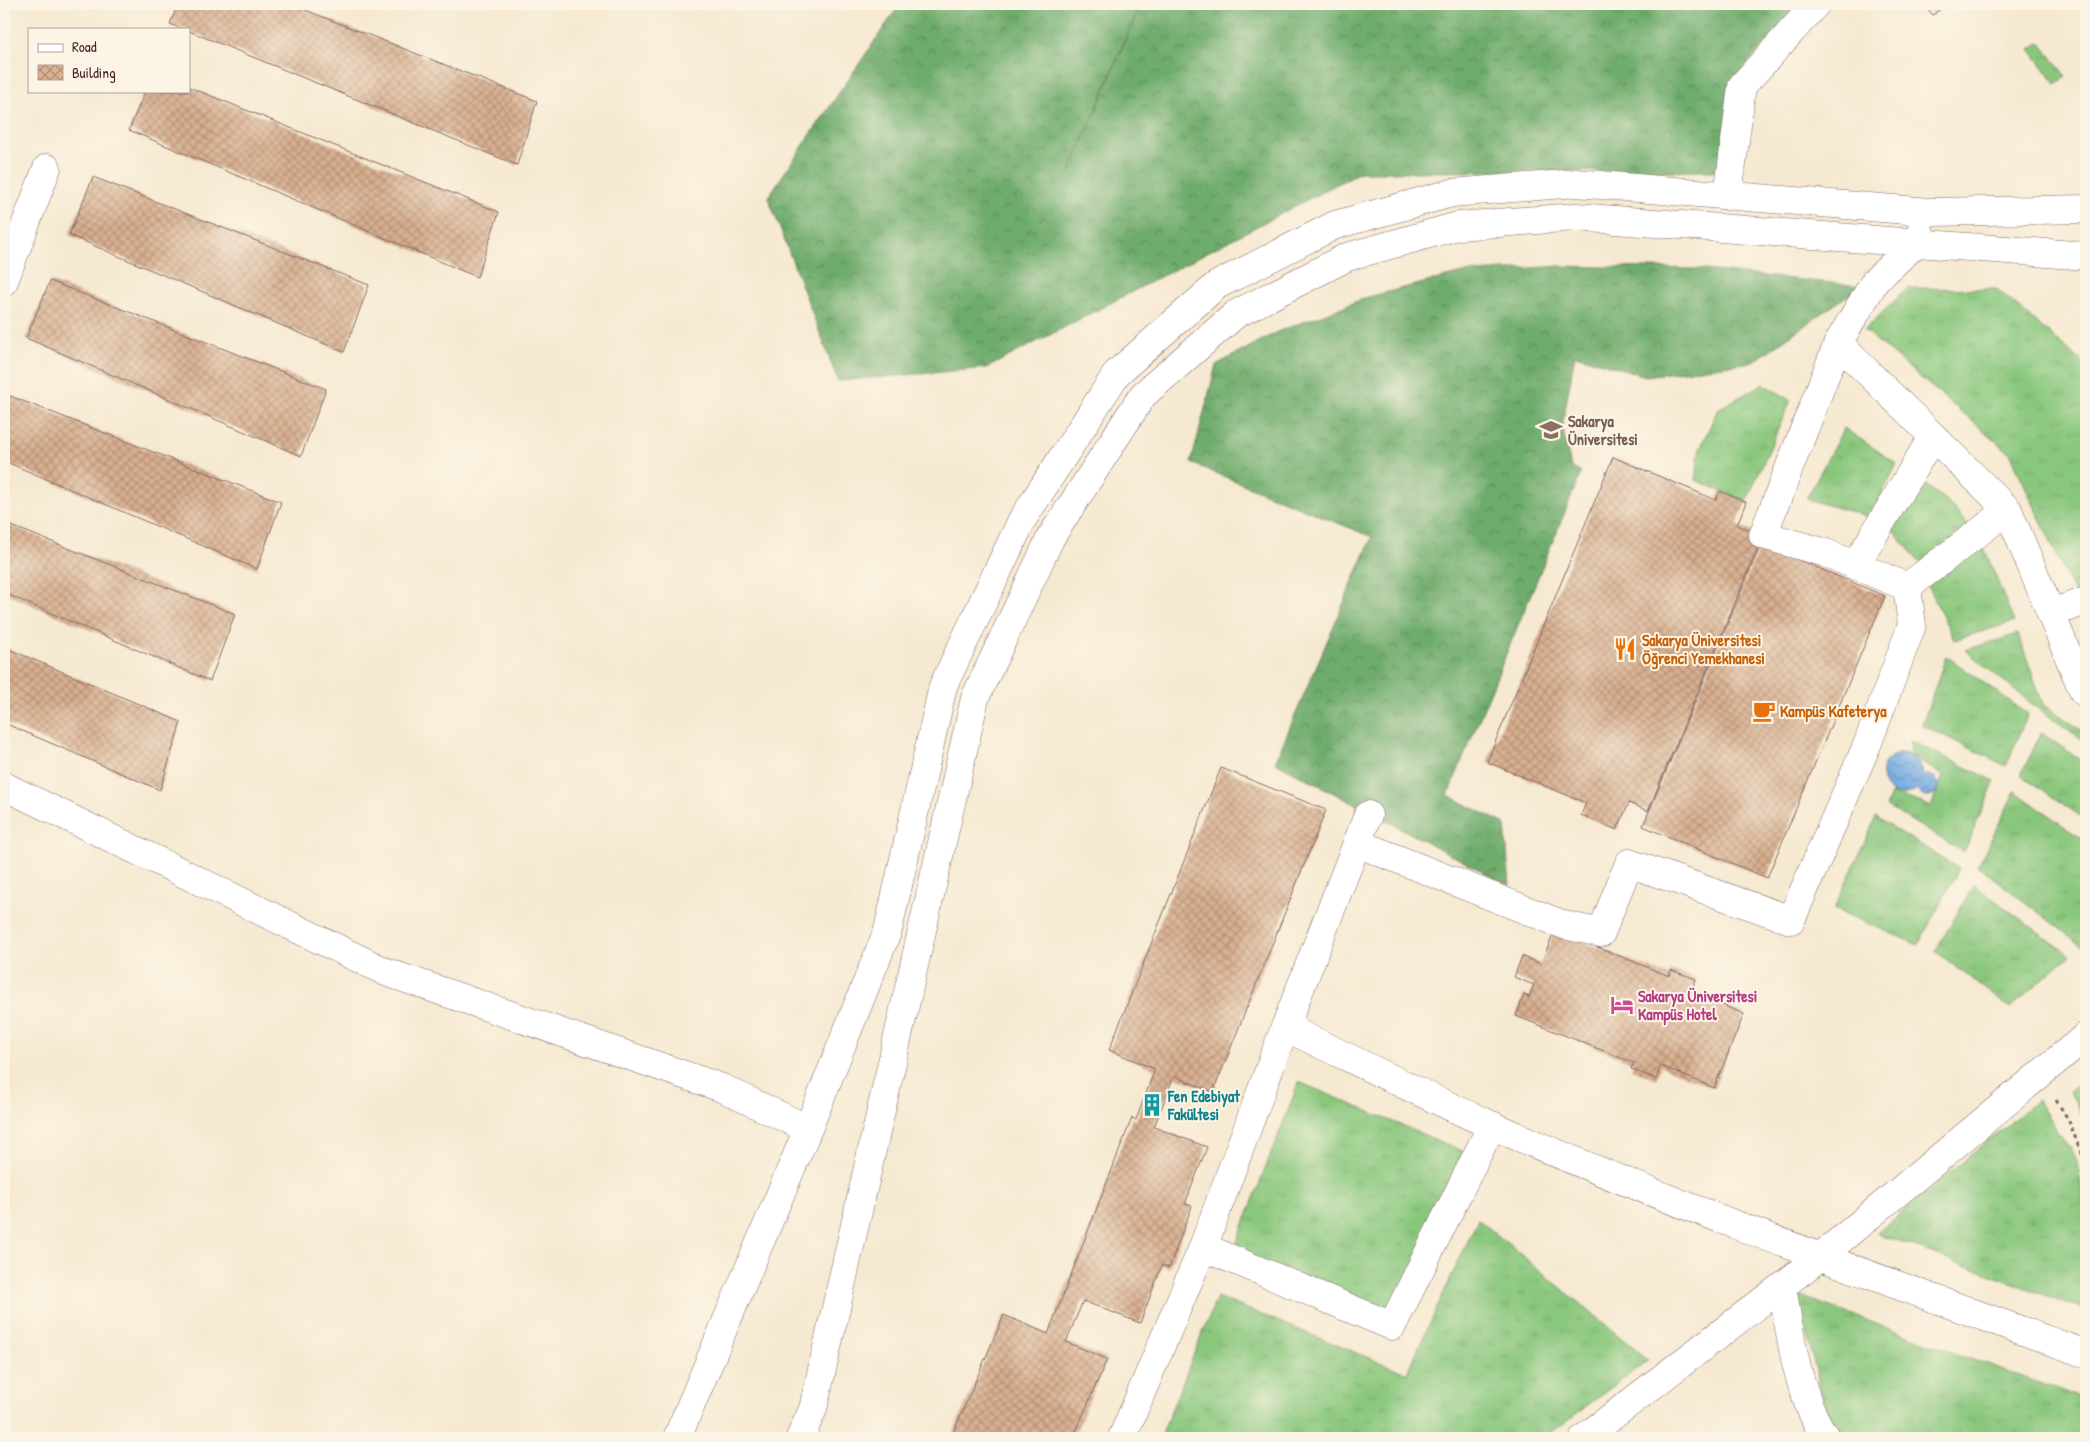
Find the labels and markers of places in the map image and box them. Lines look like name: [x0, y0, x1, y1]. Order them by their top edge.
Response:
place label: Sakarya Üniversitesi: [1568, 410, 1638, 450]
school or university icon: Sakarya Üniversitesi: [1538, 417, 1564, 443]
place label: Sakarya Üniversitesi Öğrenci Yemekhanesi: [1642, 629, 1765, 670]
restaurant icon: Sakarya Üniversitesi Öğrenci Yemekhanesi: [1612, 636, 1638, 662]
cafe icon: Kampüs Kafeterya: [1751, 698, 1777, 724]
place label: Kampüs Kafeterya: [1780, 700, 1887, 723]
place label: Sakarya Üniversitesi Kampüs Hotel: [1638, 985, 1757, 1026]
hotel icon: Sakarya Üniversitesi Kampüs Hotel: [1609, 992, 1635, 1018]
place label: Fen Edebiyat Fakültesi: [1167, 1085, 1240, 1125]
building icon: Fen Edebiyat Fakültesi: [1139, 1092, 1165, 1118]

